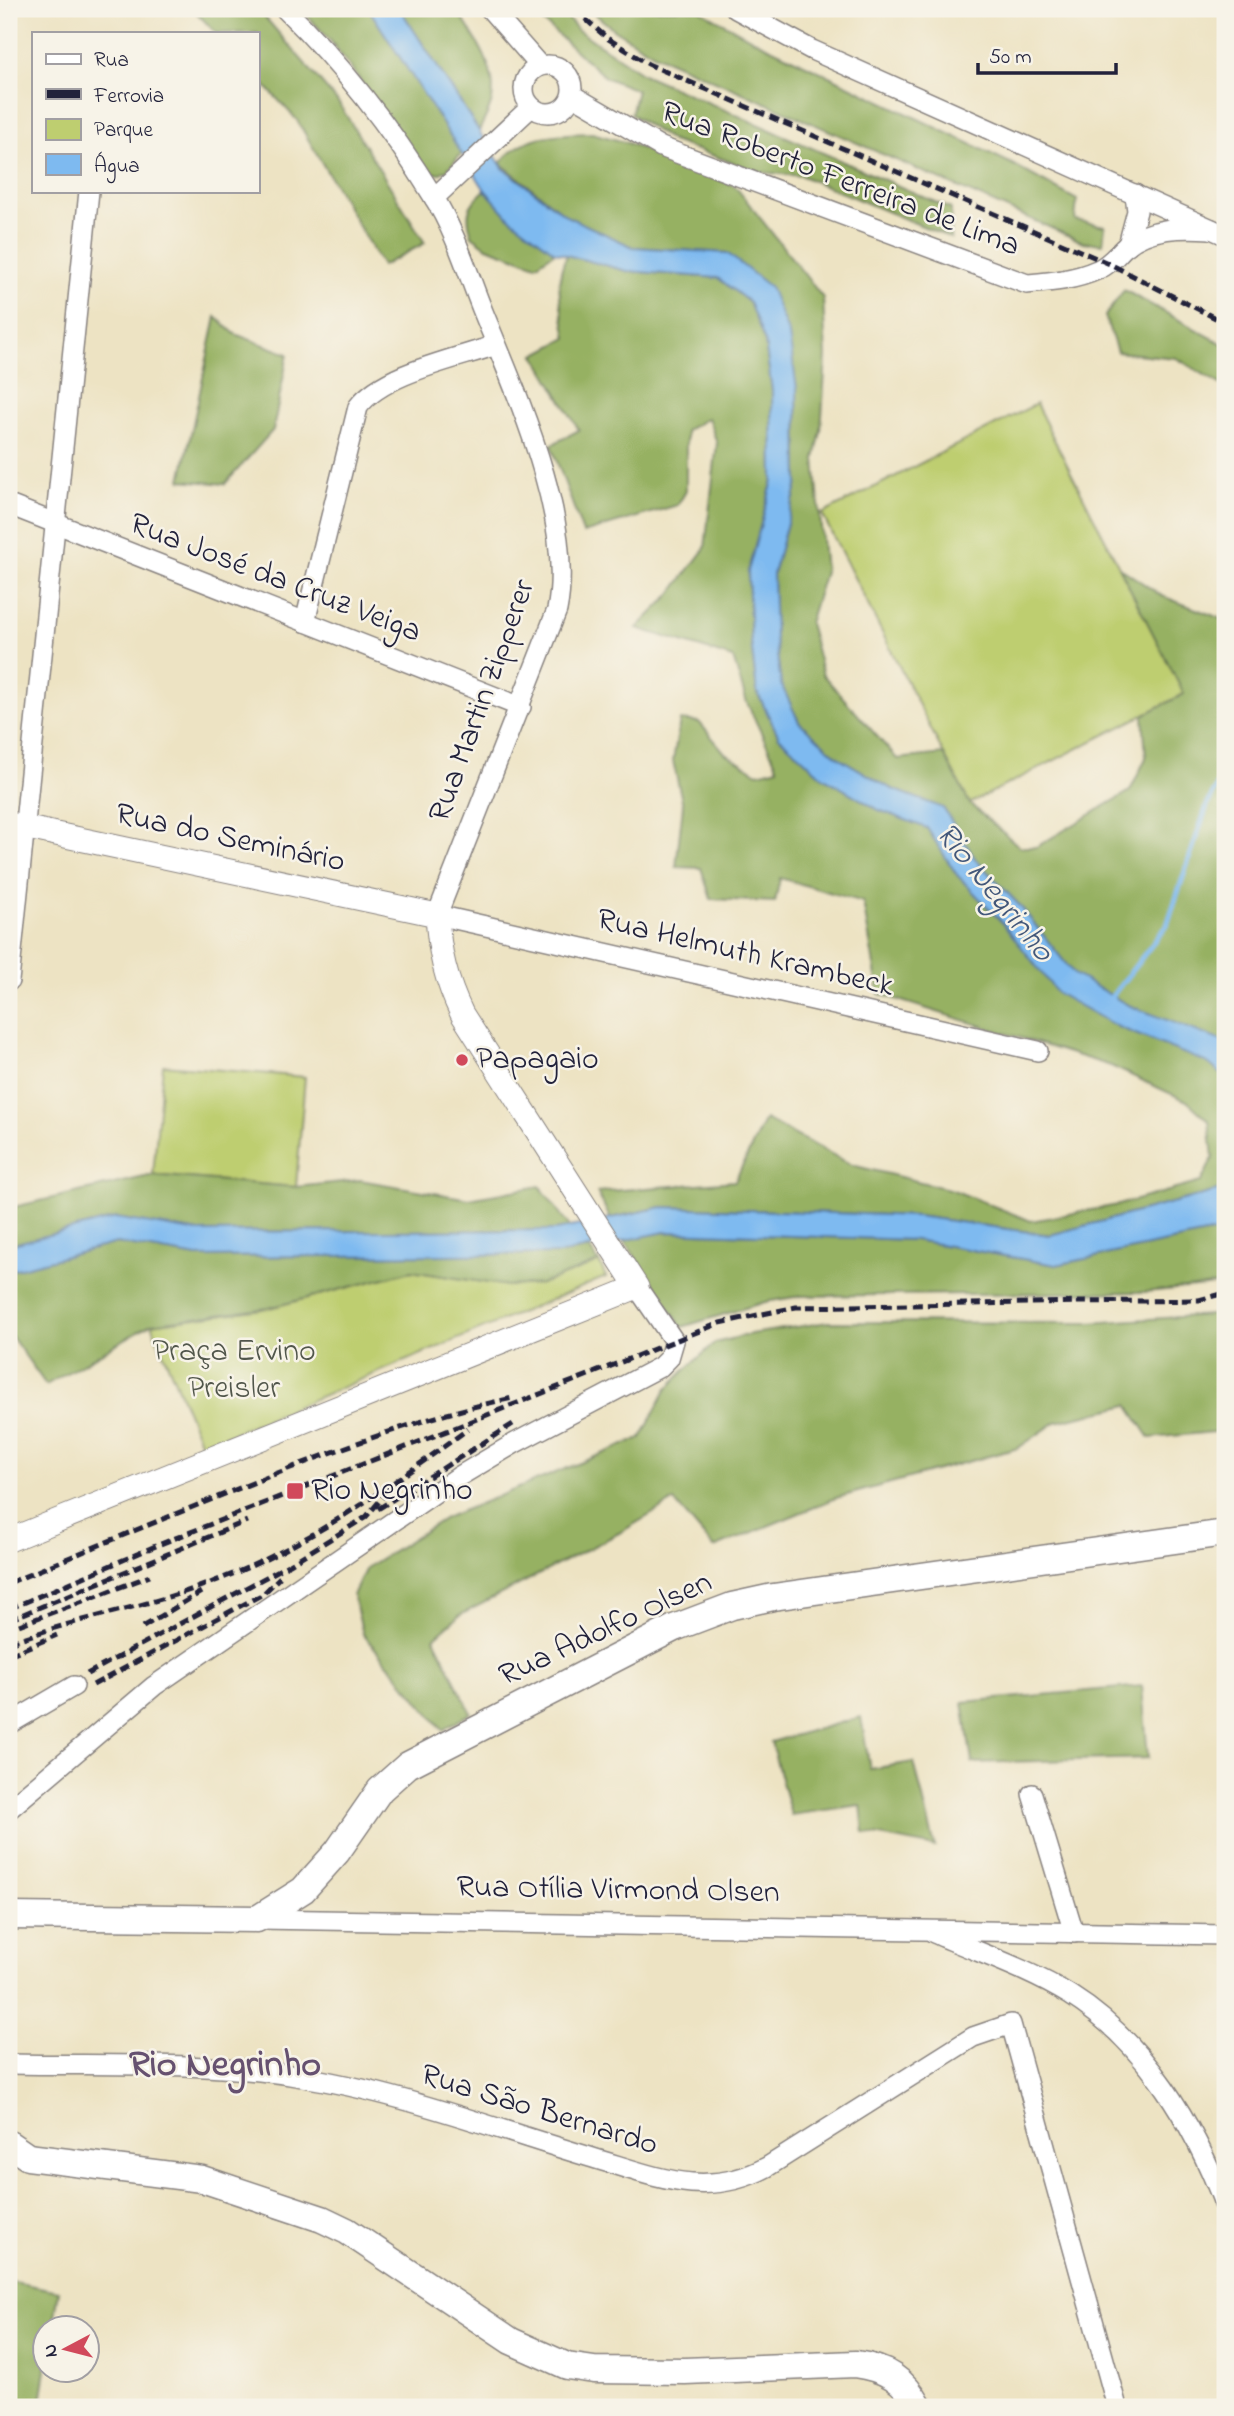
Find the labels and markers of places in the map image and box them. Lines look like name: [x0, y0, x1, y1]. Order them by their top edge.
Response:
place label: Papagaio: [476, 1037, 599, 1084]
marker: Papagaio: [454, 1052, 470, 1068]
place label: Rio Negrinho: [311, 1468, 473, 1515]
marker: Rio Negrinho: [285, 1481, 305, 1501]

